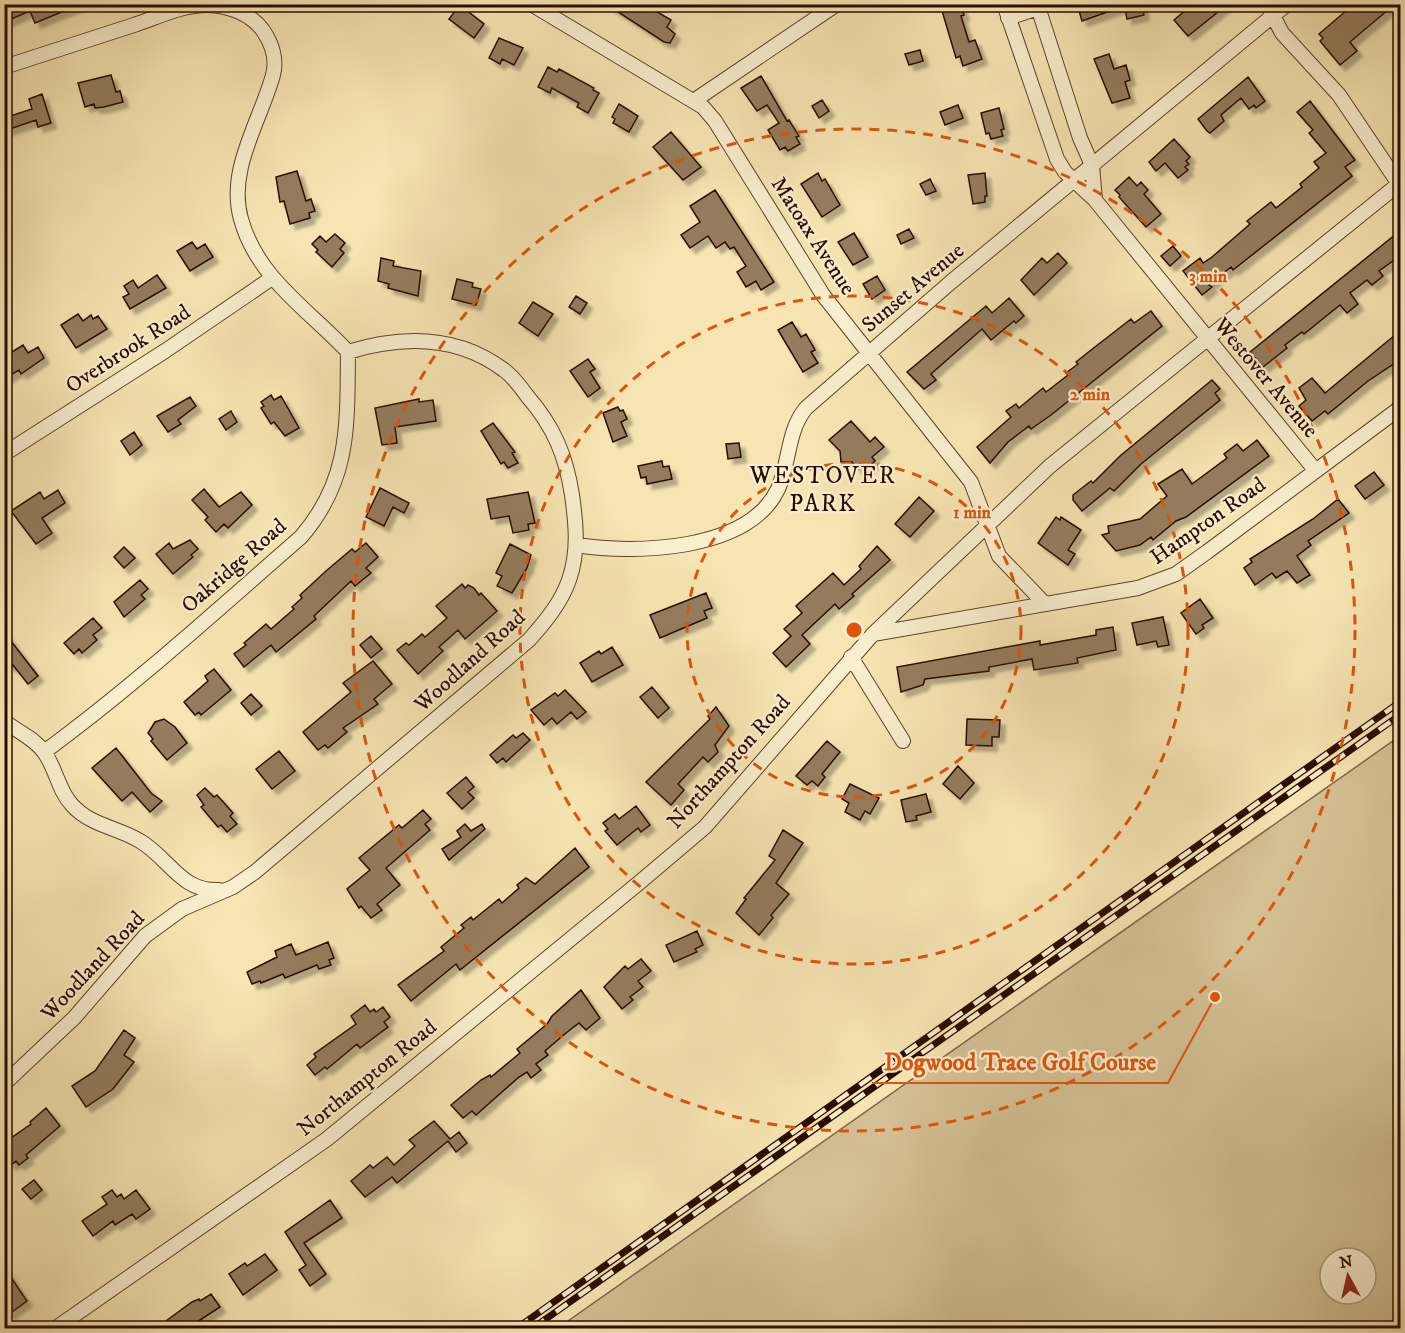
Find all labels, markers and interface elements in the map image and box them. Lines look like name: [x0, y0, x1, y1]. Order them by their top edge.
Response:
street label: Matoax Avenue: [765, 172, 861, 300]
street label: Sunset Avenue: [856, 237, 970, 339]
text: 3 min: [1189, 266, 1228, 288]
street label: Overbrook Road: [61, 299, 196, 399]
street label: Westover Avenue: [1207, 312, 1324, 444]
text: 2 min: [1070, 384, 1111, 406]
district label: WESTOVER PARK: [749, 461, 896, 519]
street label: Hampton Road: [1145, 471, 1271, 571]
text: 1 min: [953, 502, 992, 524]
street label: Oakridge Road: [176, 513, 292, 619]
street label: Woodland Road: [408, 604, 531, 719]
centre of rings: [844, 620, 864, 640]
street label: Northampton Road: [662, 689, 796, 835]
street label: Woodland Road: [35, 906, 151, 1027]
street label: Northampton Road: [292, 1014, 442, 1142]
callout: Dogwood Trace Golf Course: [872, 1041, 1168, 1083]
text: Dogwood Trace Golf Course: [884, 1048, 1156, 1078]
north arrow: [1318, 1246, 1378, 1306]
text: N: [1338, 1251, 1354, 1273]

